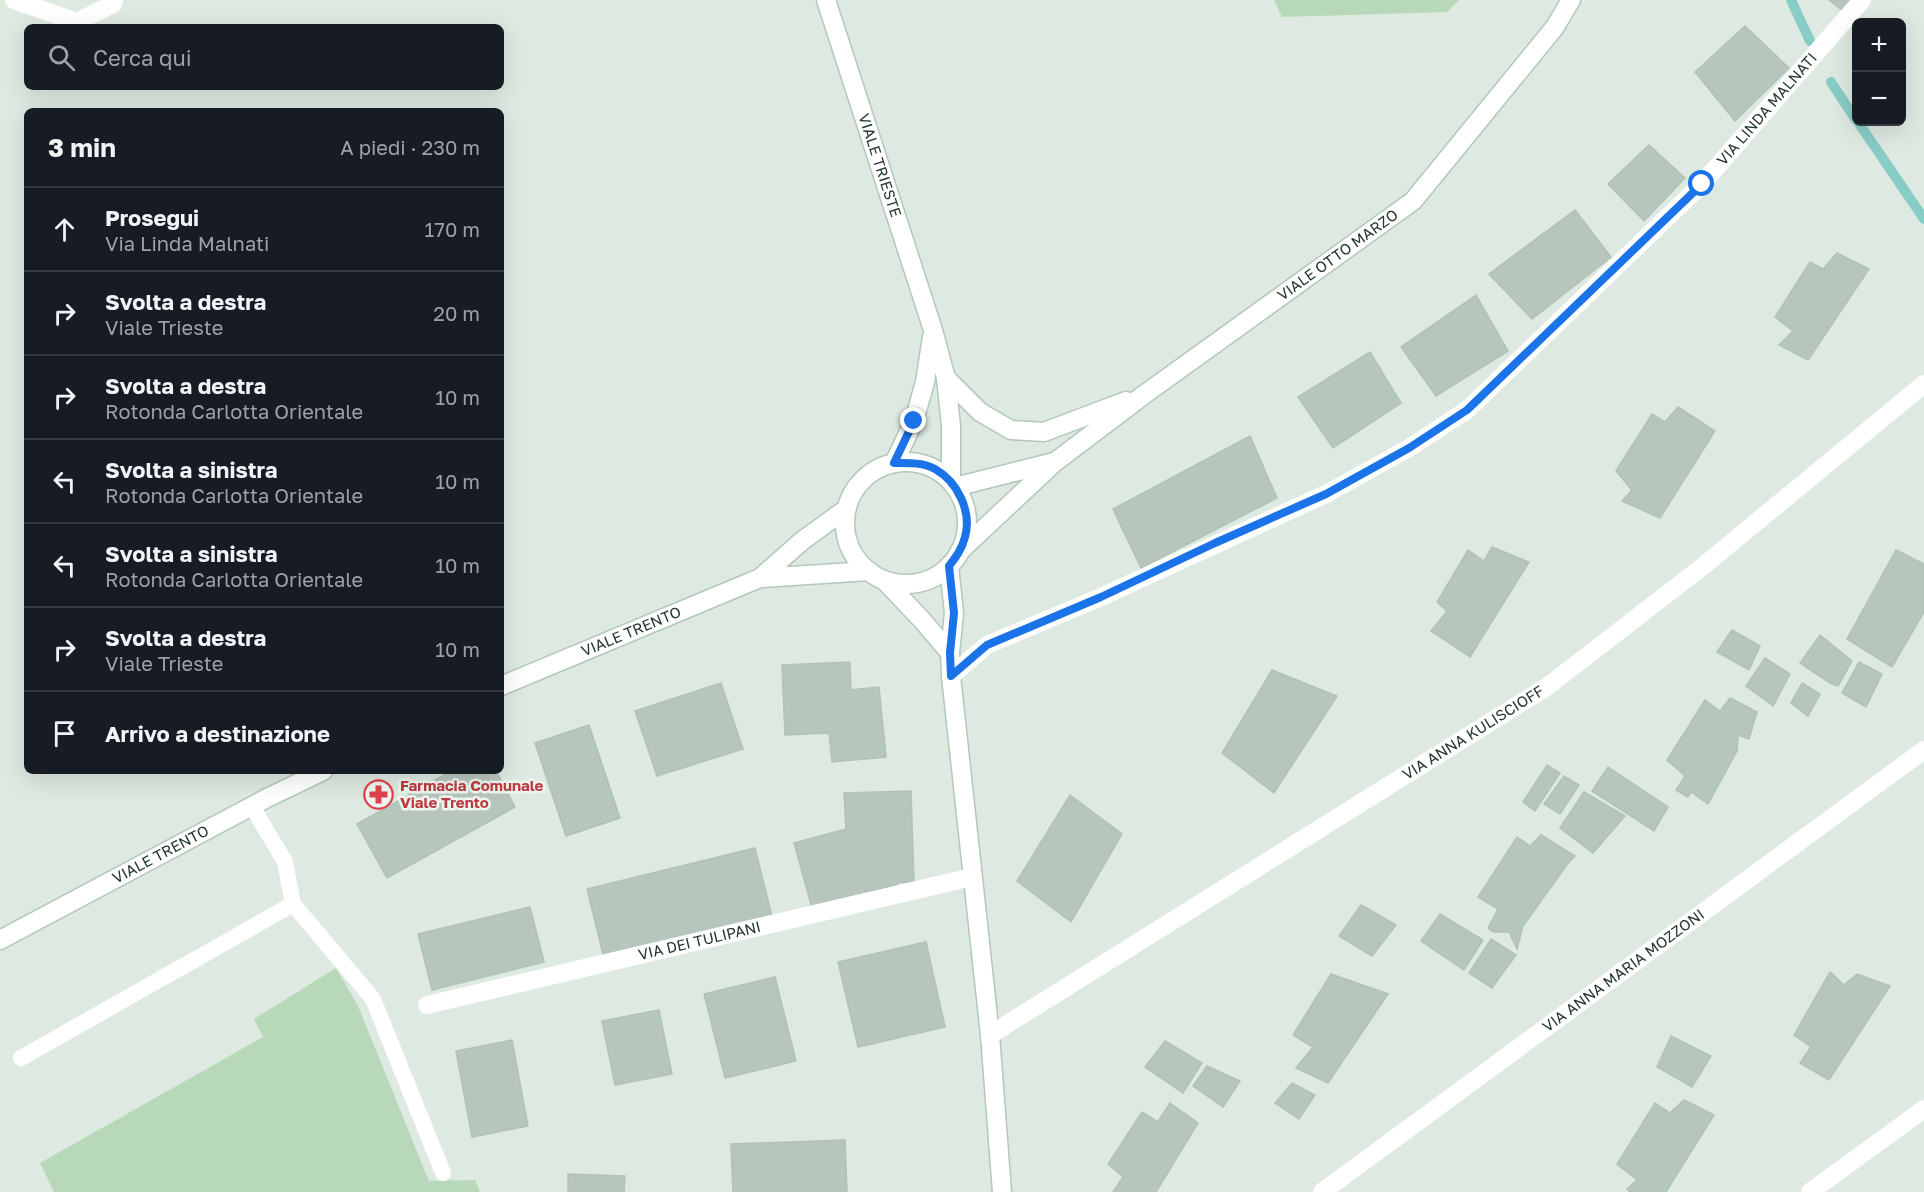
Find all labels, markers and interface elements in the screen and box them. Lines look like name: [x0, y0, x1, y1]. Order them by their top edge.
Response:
map controls: [1852, 18, 1906, 126]
button: +: [1852, 18, 1906, 72]
search box: [24, 24, 504, 90]
icon: search: [45, 41, 78, 74]
text: Cerca qui: [93, 44, 192, 71]
street label: VIA LINDA MALNATI: [1712, 49, 1820, 169]
button: −: [1852, 72, 1906, 126]
street label: VIALE TRIESTE: [855, 111, 906, 219]
text: 3 min: [48, 132, 116, 163]
text: A piedi · 230 m: [340, 135, 480, 159]
route start: [1688, 170, 1714, 196]
text: Prosegui: [105, 204, 199, 231]
street label: VIALE OTTO MARZO: [1274, 205, 1401, 304]
icon: ahead: [48, 213, 81, 246]
text: 170 m: [425, 217, 480, 241]
text: Via Linda Malnati: [105, 231, 269, 255]
text: Svolta a destra: [105, 288, 266, 315]
icon: right: [48, 297, 81, 330]
text: 20 m: [433, 301, 480, 325]
text: Viale Trieste: [105, 315, 223, 339]
text: Svolta a destra: [105, 372, 266, 399]
icon: right: [48, 381, 81, 414]
text: 10 m: [435, 385, 480, 409]
text: Rotonda Carlotta Orientale: [105, 399, 363, 423]
route end: [900, 407, 926, 433]
text: Svolta a sinistra: [105, 456, 277, 483]
icon: left: [48, 465, 81, 498]
text: 10 m: [435, 469, 480, 493]
text: Rotonda Carlotta Orientale: [105, 483, 363, 507]
text: Svolta a sinistra: [105, 540, 277, 567]
icon: left: [48, 549, 81, 582]
text: 10 m: [435, 553, 480, 577]
text: Rotonda Carlotta Orientale: [105, 567, 363, 591]
street label: VIALE TRENTO: [578, 602, 683, 660]
text: Svolta a destra: [105, 624, 266, 651]
icon: right: [48, 633, 81, 666]
text: 10 m: [435, 637, 480, 661]
text: Viale Trieste: [105, 651, 223, 675]
street label: VIA ANNA KULISCIOFF: [1399, 681, 1547, 783]
icon: arrive: [48, 717, 81, 750]
text: Arrivo a destinazione: [105, 720, 330, 747]
place label: Farmacia Comunale Viale Trento: [400, 776, 544, 811]
pharmacy icon: Farmacia Comunale Viale Trento: [363, 779, 395, 811]
street label: VIALE TRENTO: [109, 821, 211, 887]
street label: VIA ANNA MARIA MOZZONI: [1538, 905, 1707, 1035]
street label: VIA DEI TULIPANI: [636, 917, 762, 963]

